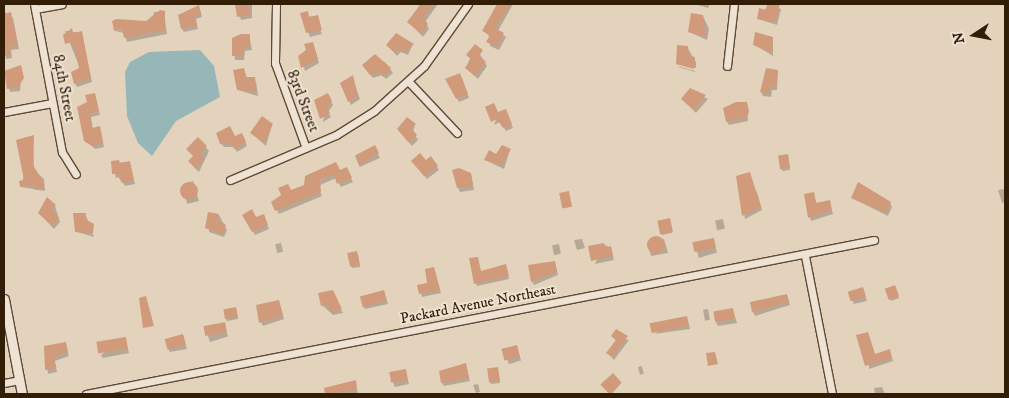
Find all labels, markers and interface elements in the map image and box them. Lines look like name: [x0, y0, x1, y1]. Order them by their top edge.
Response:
north arrow: [949, 10, 999, 60]
text: N: [949, 31, 969, 45]
street label: 84th Street: [49, 53, 79, 123]
street label: 83rd Street: [283, 68, 323, 134]
street label: Packard Avenue Northeast: [399, 280, 557, 328]

